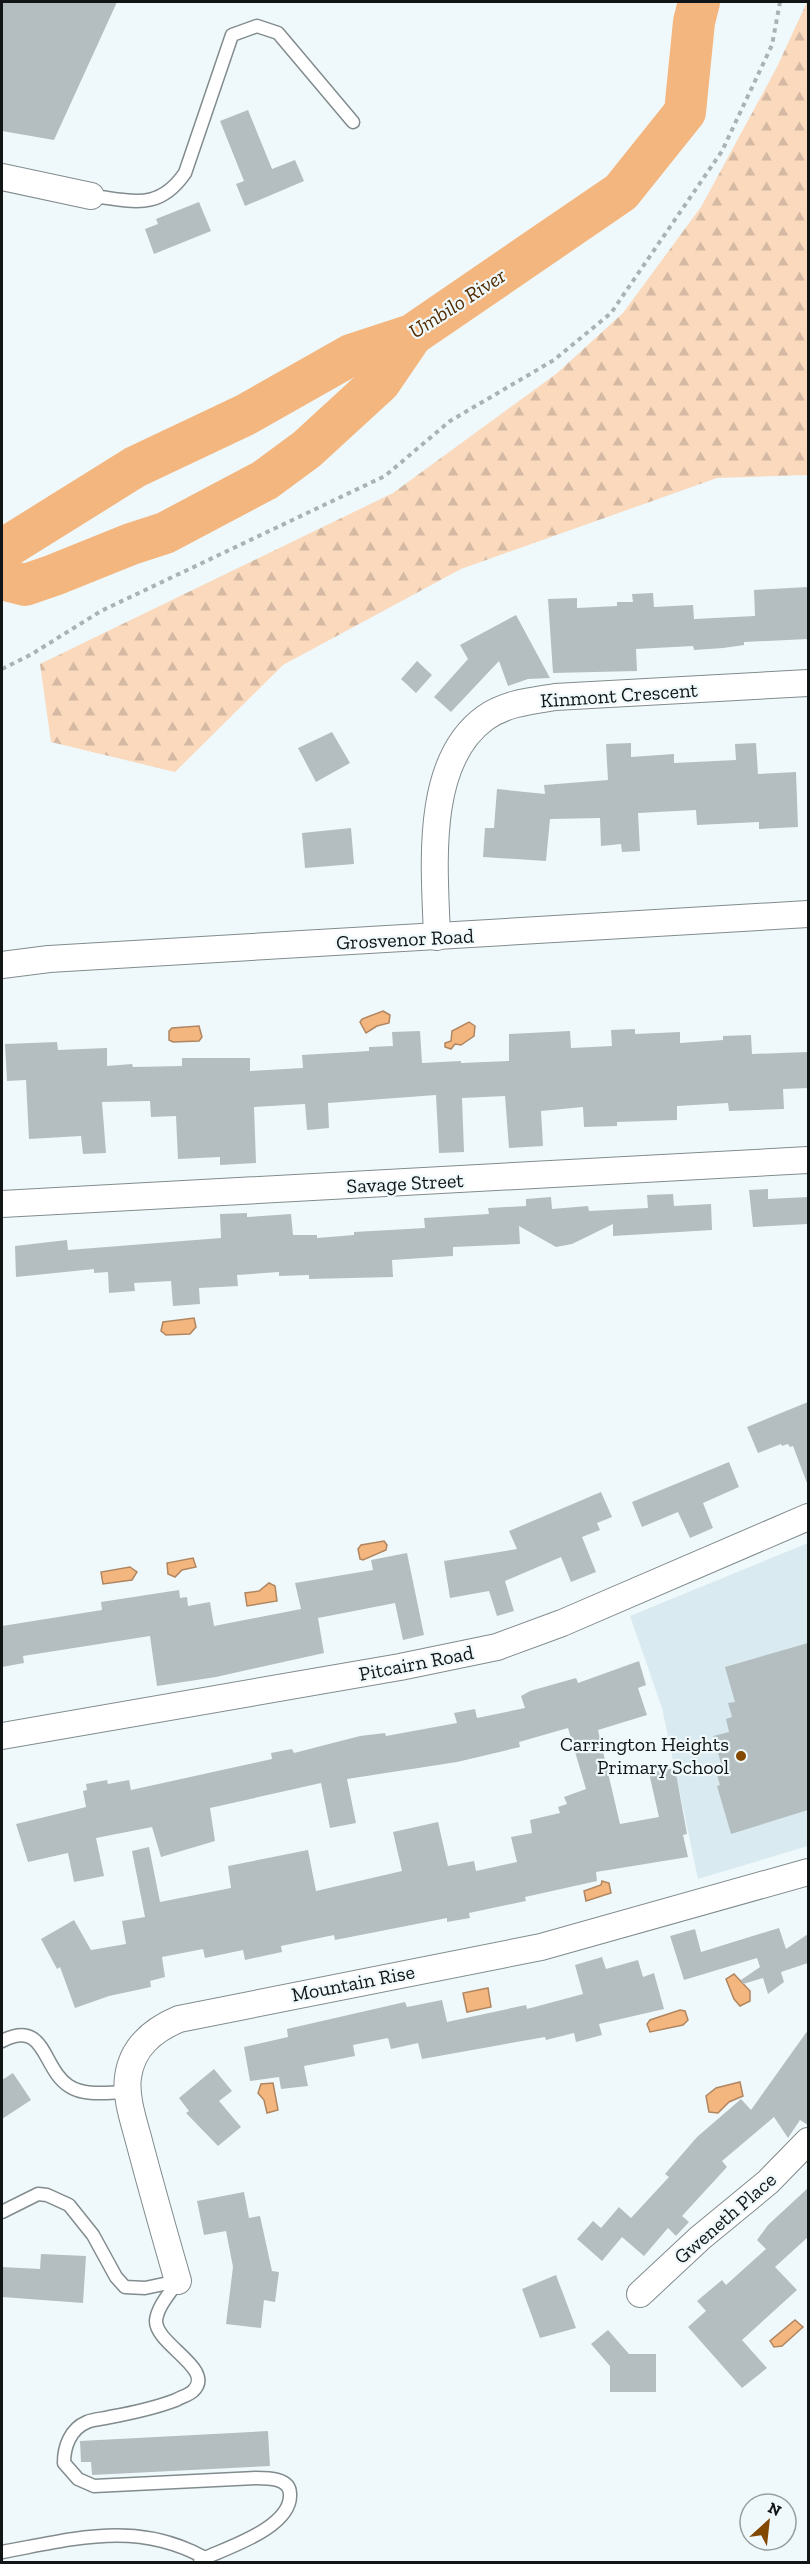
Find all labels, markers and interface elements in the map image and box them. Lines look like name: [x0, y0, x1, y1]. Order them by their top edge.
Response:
water label: Umbilo River: [404, 262, 511, 344]
street label: Kinmont Crescent: [539, 677, 699, 712]
street label: Grosvenor Road: [336, 923, 474, 955]
street label: Savage Street: [346, 1168, 465, 1198]
street label: Pitcairn Road: [357, 1640, 475, 1686]
place label: Carrington Heights Primary School: [560, 1732, 729, 1779]
marker: Carrington Heights Primary School: [734, 1749, 748, 1763]
street label: Mountain Rise: [289, 1959, 417, 2007]
street label: Gweneth Place: [669, 2167, 781, 2269]
north arrow: [738, 2492, 798, 2552]
text: N: [765, 2498, 784, 2520]

